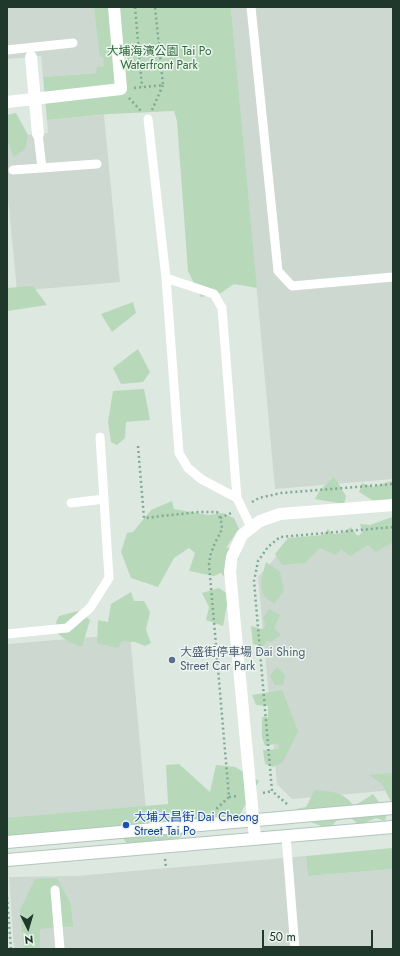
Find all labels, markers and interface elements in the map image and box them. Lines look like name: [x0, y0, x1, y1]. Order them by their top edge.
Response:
park label: 大埔海濱公園 Tai Po Waterfront Park: [106, 45, 212, 73]
place label: 大盛街停車場 Dai Shing Street Car Park: [180, 646, 305, 674]
marker: 大盛街停車場 Dai Shing Street Car Park: [167, 655, 177, 665]
place label: 大埔大昌街 Dai Cheong Street Tai Po: [134, 811, 259, 839]
marker: 大埔大昌街 Dai Cheong Street Tai Po: [121, 820, 131, 830]
north arrow: [8, 908, 48, 948]
scale bar: [264, 922, 375, 948]
text: 50 m: [269, 928, 296, 946]
text: N: [24, 932, 34, 948]

